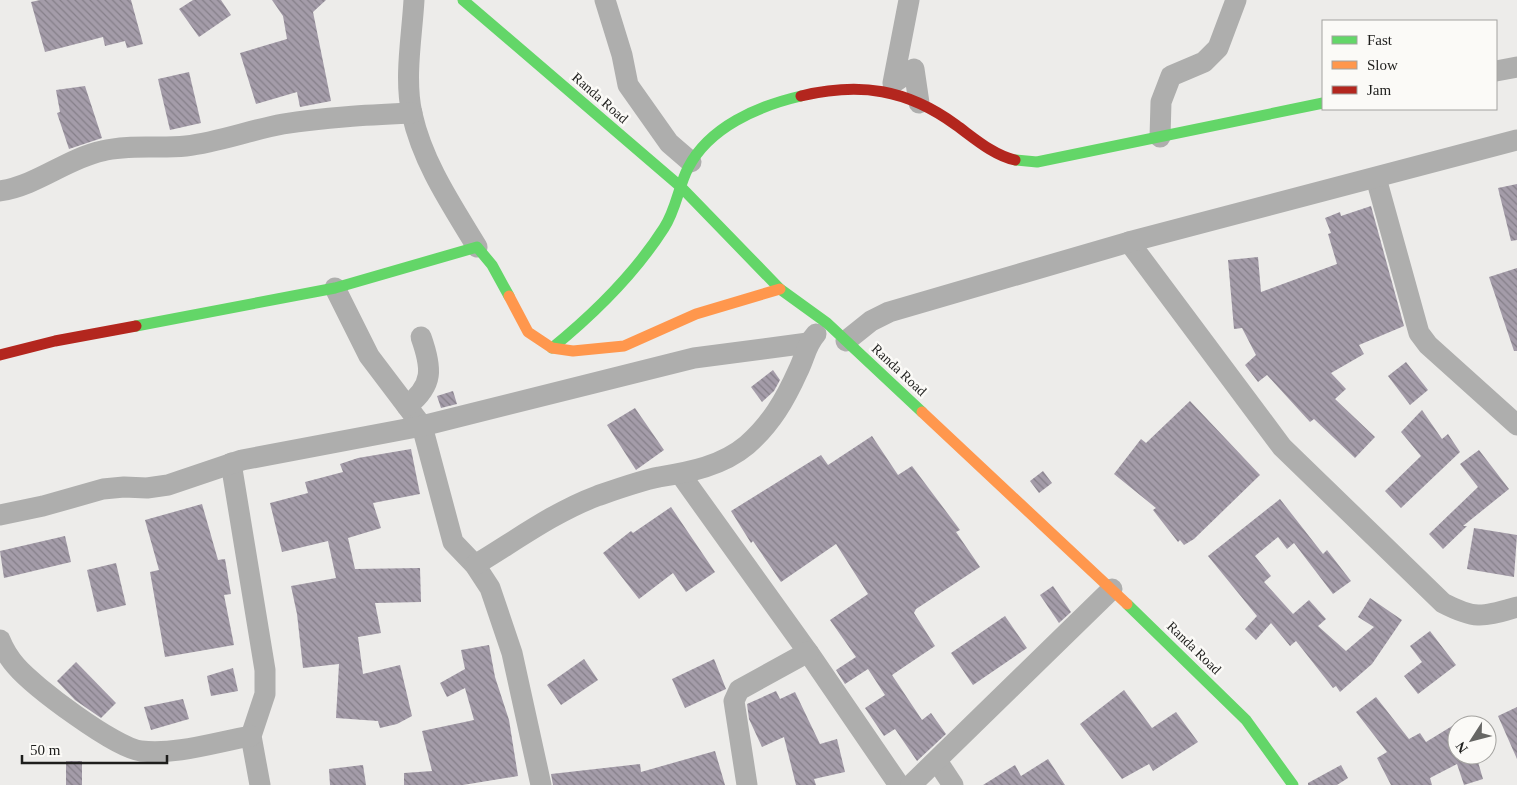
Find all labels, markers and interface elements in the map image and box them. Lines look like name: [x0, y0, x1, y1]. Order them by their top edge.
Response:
legend: [1322, 20, 1497, 110]
text: Fast: [1367, 32, 1393, 48]
text: Slow: [1367, 57, 1398, 73]
street label: Randa Road: [569, 70, 631, 126]
text: Jam: [1367, 82, 1391, 98]
street label: Randa Road: [869, 341, 929, 399]
street label: Randa Road: [1164, 619, 1224, 677]
north arrow: [1447, 715, 1497, 765]
scale bar: [22, 732, 168, 764]
text: N: [1453, 739, 1471, 756]
text: 50 m: [30, 742, 61, 758]

